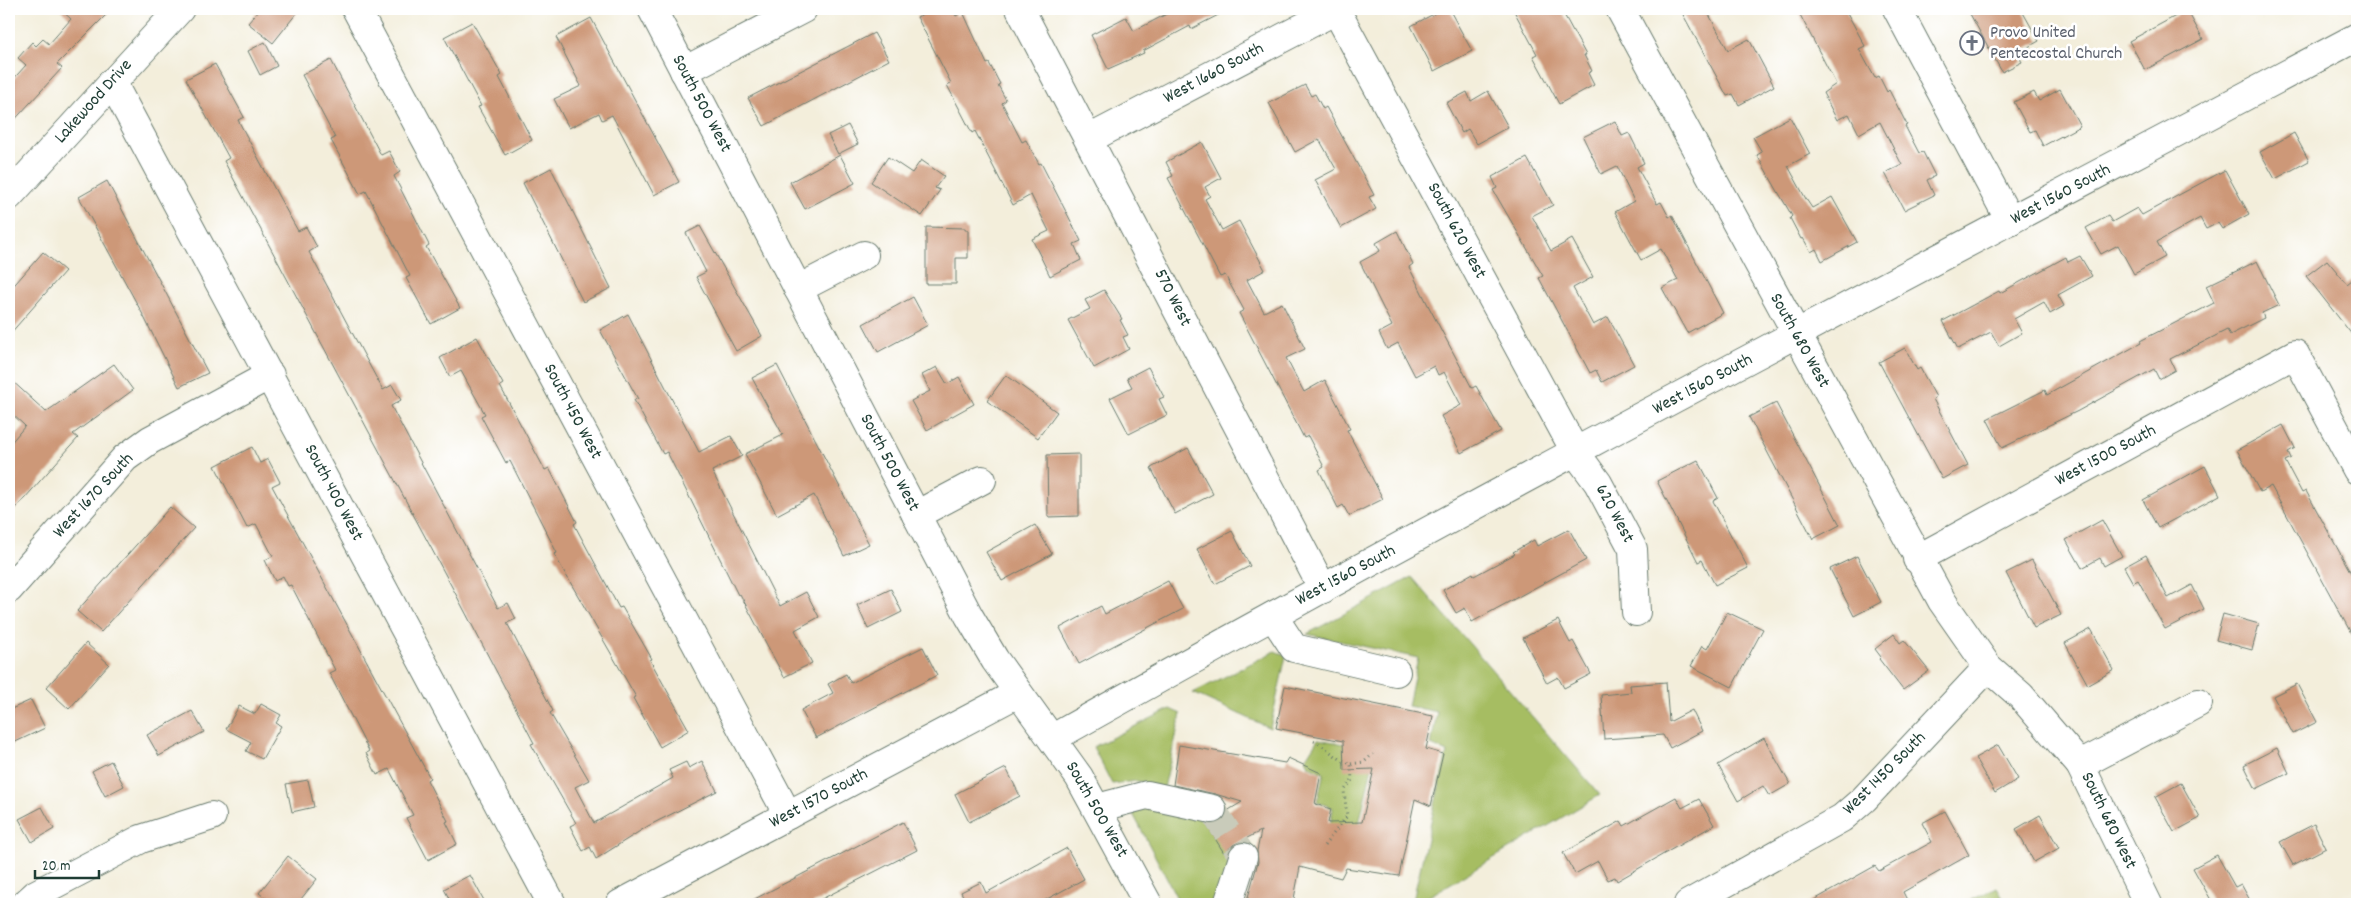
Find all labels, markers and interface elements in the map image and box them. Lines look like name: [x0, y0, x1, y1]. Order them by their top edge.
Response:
place label: Provo United Pentecostal Church: [1990, 21, 2122, 67]
church icon: Provo United Pentecostal Church: [1959, 30, 1985, 56]
street label: West 1660 South: [1159, 37, 1269, 111]
street label: South 500 West: [665, 51, 737, 158]
street label: Lakewood Drive: [49, 54, 139, 150]
street label: West 1560 South: [2006, 158, 2116, 232]
street label: South 620 West: [1420, 178, 1492, 284]
street label: 570 West: [1147, 265, 1197, 331]
street label: South 680 West: [1763, 289, 1836, 393]
street label: West 1560 South: [1648, 348, 1758, 422]
street label: South 450 West: [536, 360, 608, 465]
street label: South 500 West: [853, 410, 925, 517]
street label: West 1500 South: [2051, 419, 2161, 493]
street label: South 400 West: [297, 440, 369, 546]
street label: West 1670 South: [48, 448, 140, 544]
street label: 620 West: [1588, 480, 1640, 548]
street label: West 1560 South: [1291, 539, 1401, 613]
street label: West 1450 South: [1838, 727, 1932, 821]
street label: South 500 West: [1058, 757, 1134, 863]
street label: West 1570 South: [765, 763, 873, 835]
street label: South 680 West: [2074, 768, 2142, 874]
scale bar: [35, 848, 99, 880]
text: 20 m: [42, 856, 70, 878]

